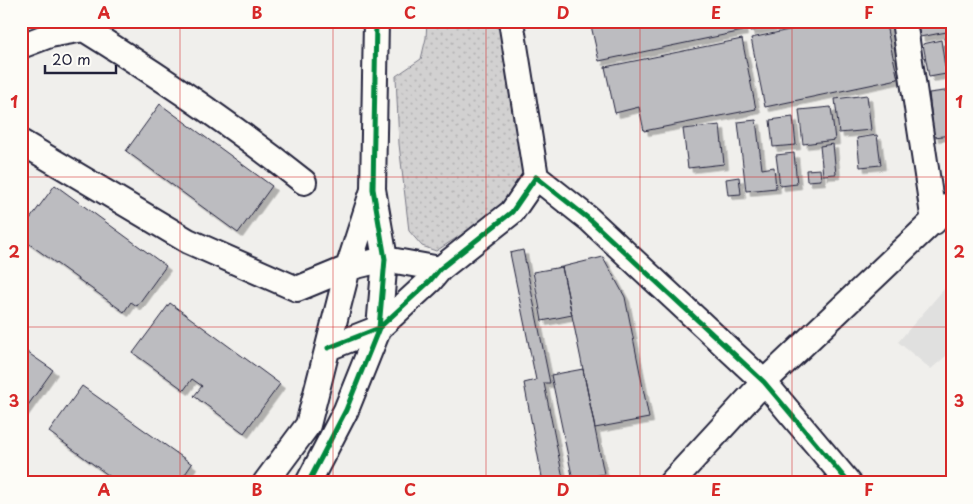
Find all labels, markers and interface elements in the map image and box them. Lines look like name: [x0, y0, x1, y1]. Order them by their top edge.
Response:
text: A: [98, 0, 111, 24]
text: B: [252, 0, 263, 24]
text: C: [404, 0, 416, 24]
text: D: [557, 0, 569, 24]
text: E: [711, 0, 721, 24]
text: F: [864, 0, 874, 24]
scale bar: [45, 42, 116, 74]
text: 20 m: [52, 47, 91, 70]
text: 1: [10, 89, 18, 113]
text: 1: [955, 89, 963, 113]
text: 2: [8, 239, 20, 263]
text: 2: [953, 239, 965, 263]
text: 3: [9, 388, 19, 412]
text: 3: [954, 388, 964, 412]
text: A: [98, 477, 111, 501]
text: B: [252, 477, 263, 501]
text: C: [404, 477, 416, 501]
text: D: [557, 477, 569, 501]
text: E: [711, 477, 721, 501]
text: F: [864, 477, 874, 501]

